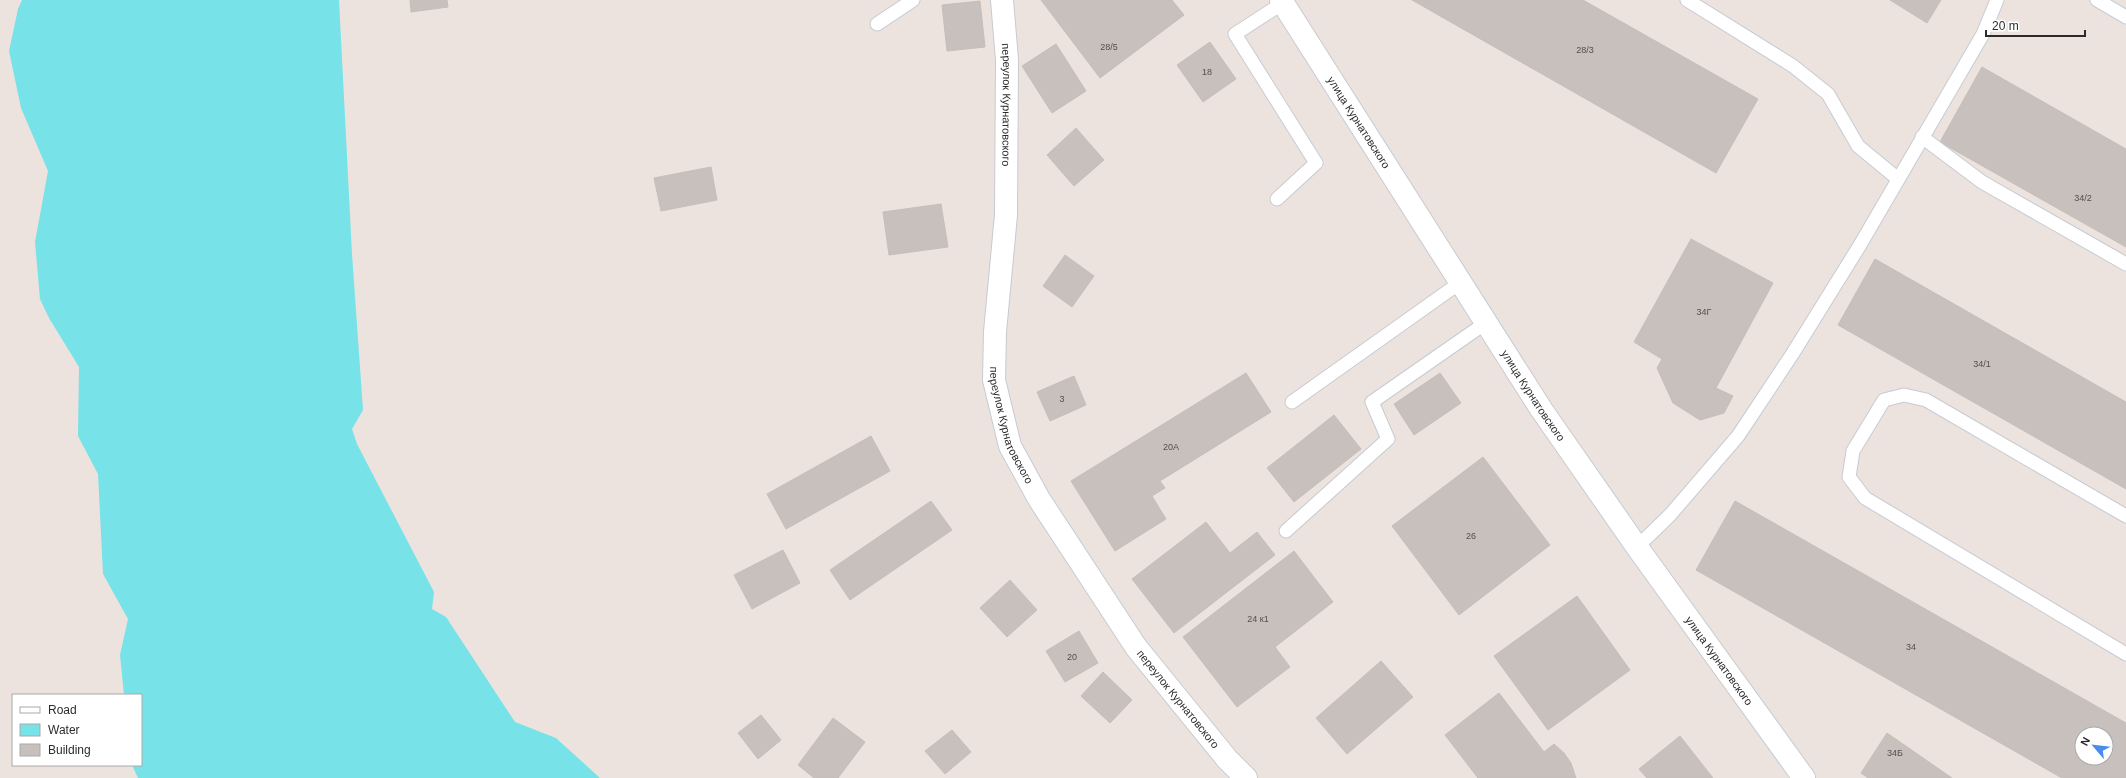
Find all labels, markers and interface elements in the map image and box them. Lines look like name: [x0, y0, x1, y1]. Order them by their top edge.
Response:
scale bar: [1986, 12, 2085, 38]
text: 20 m: [1992, 19, 2019, 33]
house number: 28/5: [1100, 42, 1118, 52]
street label: переулок Курнатовского: [1000, 43, 1013, 166]
house number: 28/3: [1576, 45, 1594, 55]
house number: 18: [1202, 67, 1212, 77]
street label: улица Курнатовского: [1325, 74, 1392, 171]
house number: 34/2: [2074, 193, 2092, 203]
house number: 34Г: [1697, 307, 1712, 317]
street label: улица Курнатовского: [1499, 348, 1567, 443]
house number: 34/1: [1973, 359, 1991, 369]
street label: переулок Курнатовского: [988, 367, 1035, 486]
house number: 3: [1059, 394, 1065, 404]
house number: 20А: [1163, 442, 1179, 452]
house number: 26: [1466, 531, 1476, 541]
house number: 24 к1: [1247, 614, 1269, 624]
street label: улица Курнатовского: [1683, 614, 1755, 707]
house number: 34: [1906, 642, 1916, 652]
street label: переулок Курнатовского: [1135, 647, 1222, 751]
house number: 20: [1067, 652, 1077, 662]
legend: [12, 694, 142, 766]
text: Road: [48, 703, 77, 717]
text: Water: [48, 723, 80, 737]
north arrow: [2074, 726, 2114, 766]
text: N: [2078, 735, 2092, 748]
text: Building: [48, 743, 91, 757]
house number: 34Б: [1887, 748, 1903, 758]

